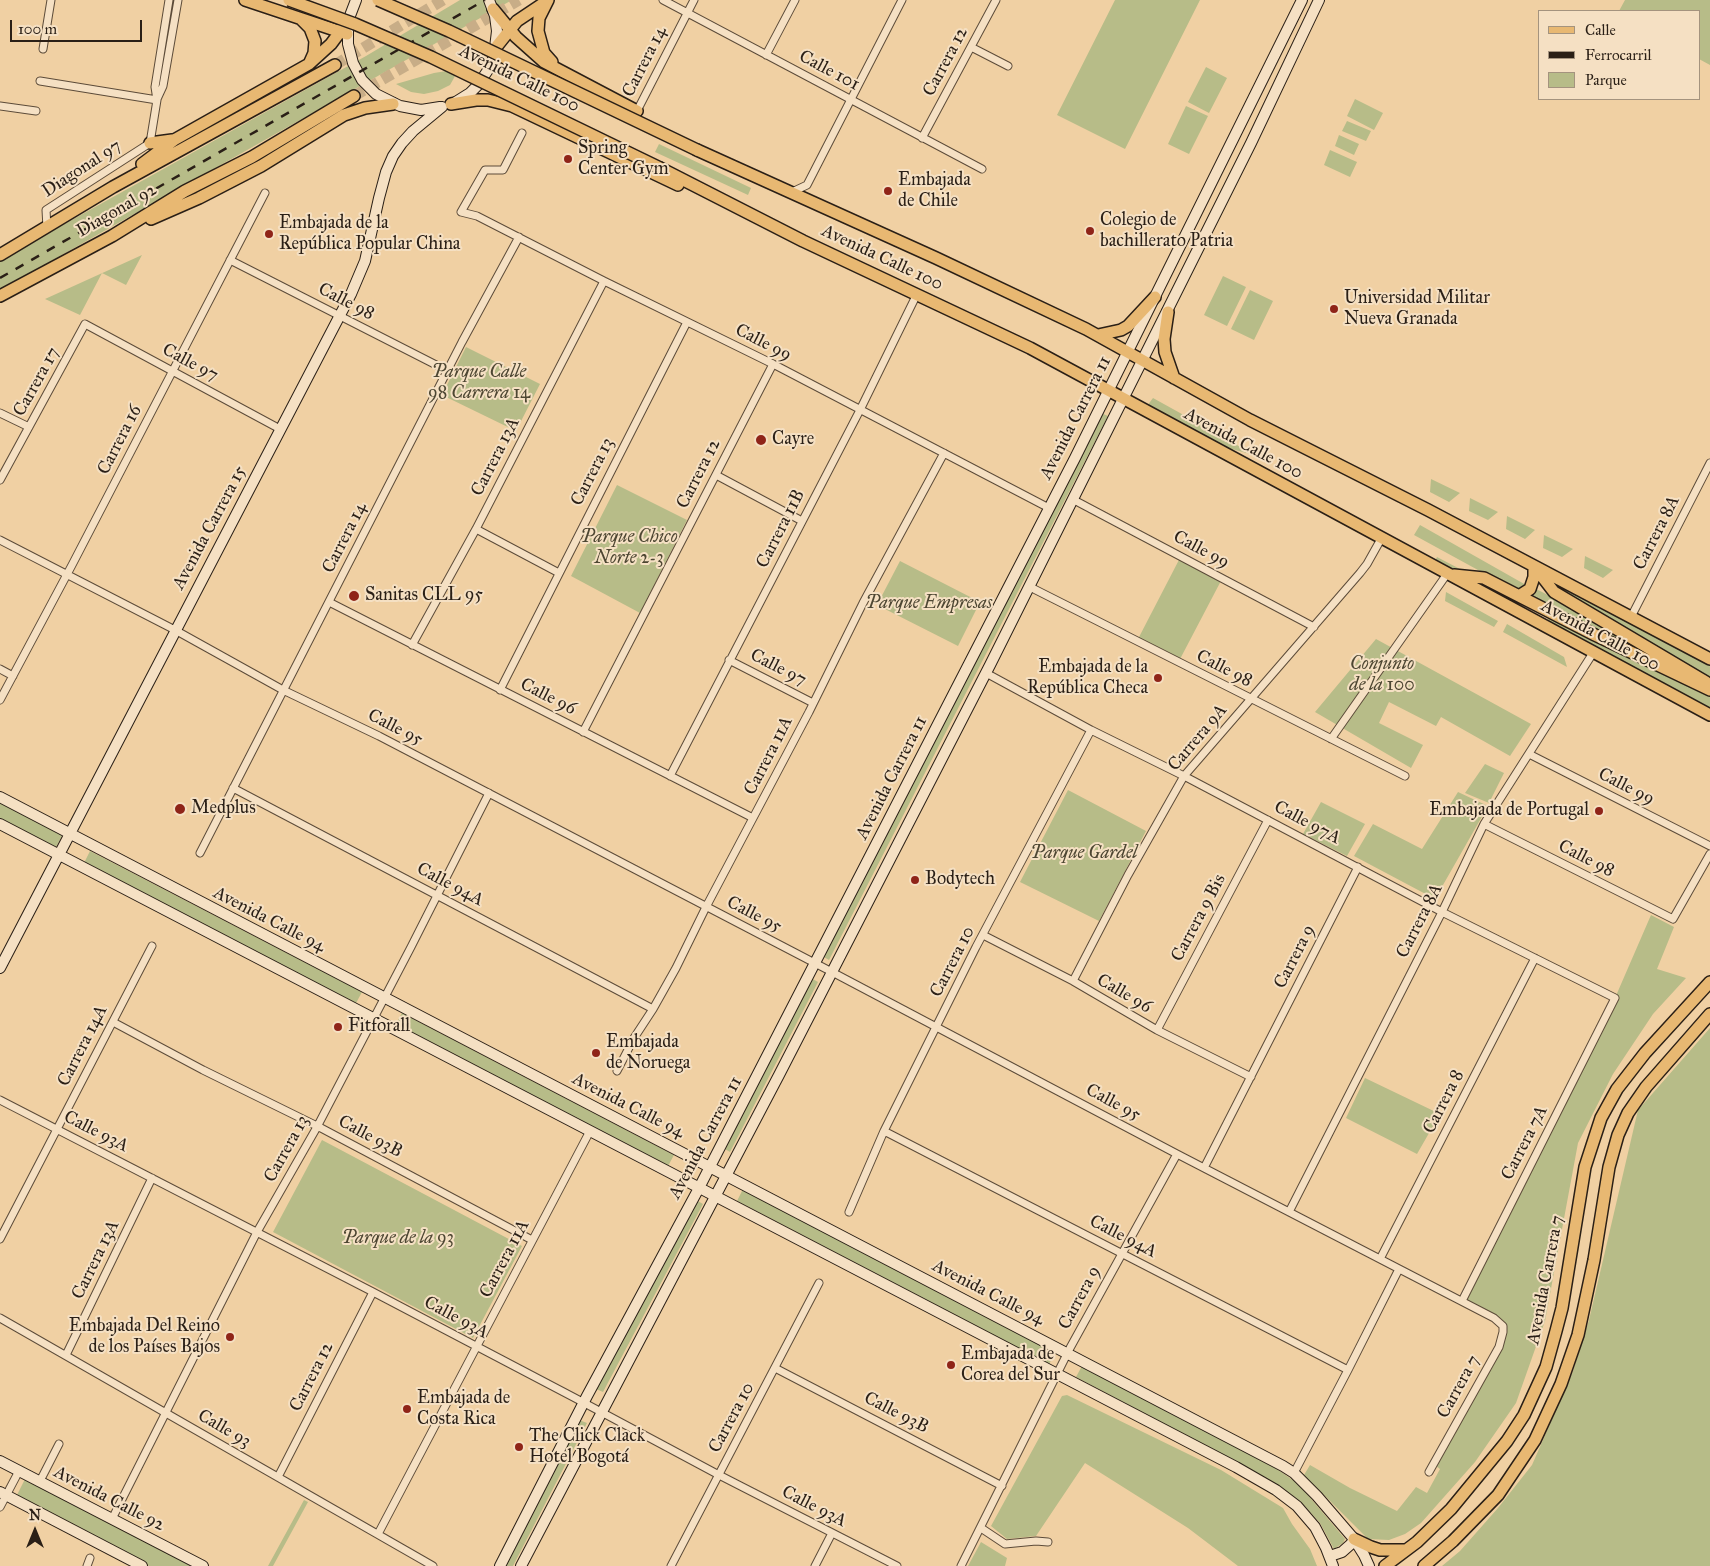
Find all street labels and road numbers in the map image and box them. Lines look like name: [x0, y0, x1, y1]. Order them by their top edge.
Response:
street label: Carrera 14: [618, 23, 672, 101]
street label: Carrera 12: [919, 24, 973, 100]
street label: Avenida Calle 100: [455, 41, 583, 117]
street label: Calle 101: [795, 46, 863, 96]
street label: Diagonal 97: [38, 136, 126, 202]
street label: Diagonal 92: [73, 179, 161, 243]
street label: Avenida Calle 100: [818, 220, 946, 296]
street label: Calle 98: [314, 279, 378, 325]
street label: Calle 99: [731, 320, 795, 366]
street label: Calle 97: [158, 339, 222, 387]
street label: Carrera 17: [9, 344, 65, 420]
street label: Avenida Carrera 11: [1036, 353, 1116, 483]
street label: Carrera 16: [93, 402, 147, 478]
street label: Avenida Calle 100: [1180, 404, 1306, 484]
street label: Carrera 13A: [467, 414, 525, 500]
street label: Carrera 13: [567, 434, 619, 510]
street label: Carrera 12: [672, 436, 726, 512]
street label: Avenida Carrera 15: [168, 463, 252, 593]
street label: Carrera 11B: [752, 486, 810, 572]
street label: Carrera 8A: [1629, 492, 1685, 574]
street label: Carrera 14: [318, 499, 372, 577]
street label: Calle 99: [1169, 526, 1233, 574]
street label: Avenida Calle 100: [1537, 596, 1663, 676]
street label: Calle 97: [746, 645, 810, 691]
street label: Calle 98: [1192, 646, 1256, 692]
street label: Calle 96: [516, 674, 580, 720]
street label: Carrera 9A: [1164, 700, 1232, 776]
street label: Calle 95: [364, 705, 426, 751]
street label: Carrera 11A: [740, 713, 798, 799]
street label: Avenida Carrera 11: [852, 713, 932, 843]
street label: Calle 99: [1594, 764, 1658, 810]
street label: Calle 97A: [1270, 796, 1344, 850]
street label: Calle 98: [1554, 836, 1618, 882]
street label: Calle 94A: [413, 858, 487, 912]
street label: Carrera 9 Bis: [1167, 871, 1231, 965]
street label: Carrera 8A: [1392, 880, 1448, 962]
street label: Avenida Calle 94: [209, 882, 329, 958]
street label: Calle 95: [723, 892, 785, 938]
street label: Carrera 9: [1270, 922, 1320, 992]
street label: Carrera 10: [926, 923, 980, 1001]
street label: Calle 96: [1093, 970, 1155, 1018]
street label: Carrera 14A: [53, 1002, 113, 1090]
street label: Carrera 8: [1419, 1067, 1469, 1137]
street label: Avenida Calle 94: [568, 1068, 688, 1144]
street label: Avenida Carrera 11: [665, 1073, 747, 1203]
street label: Calle 95: [1082, 1080, 1144, 1126]
street label: Carrera 7A: [1497, 1102, 1553, 1184]
street label: Calle 93A: [60, 1107, 132, 1157]
street label: Calle 93B: [334, 1111, 406, 1163]
street label: Carrera 13: [260, 1112, 314, 1186]
street label: Calle 94A: [1086, 1211, 1160, 1263]
street label: Avenida Carrera 7: [1523, 1214, 1569, 1346]
street label: Carrera 11A: [475, 1216, 535, 1302]
street label: Carrera 13A: [68, 1217, 124, 1303]
street label: Avenida Calle 94: [928, 1255, 1048, 1331]
street label: Carrera 9: [1054, 1263, 1106, 1333]
street label: Calle 93A: [420, 1292, 492, 1344]
street label: Carrera 12: [285, 1339, 339, 1415]
street label: Carrera 7: [1433, 1352, 1485, 1422]
street label: Carrera 10: [705, 1379, 759, 1457]
street label: Calle 93B: [860, 1388, 932, 1438]
street label: Calle 93: [194, 1405, 254, 1453]
street label: Avenida Calle 92: [50, 1462, 168, 1536]
street label: Calle 93A: [778, 1482, 850, 1532]

